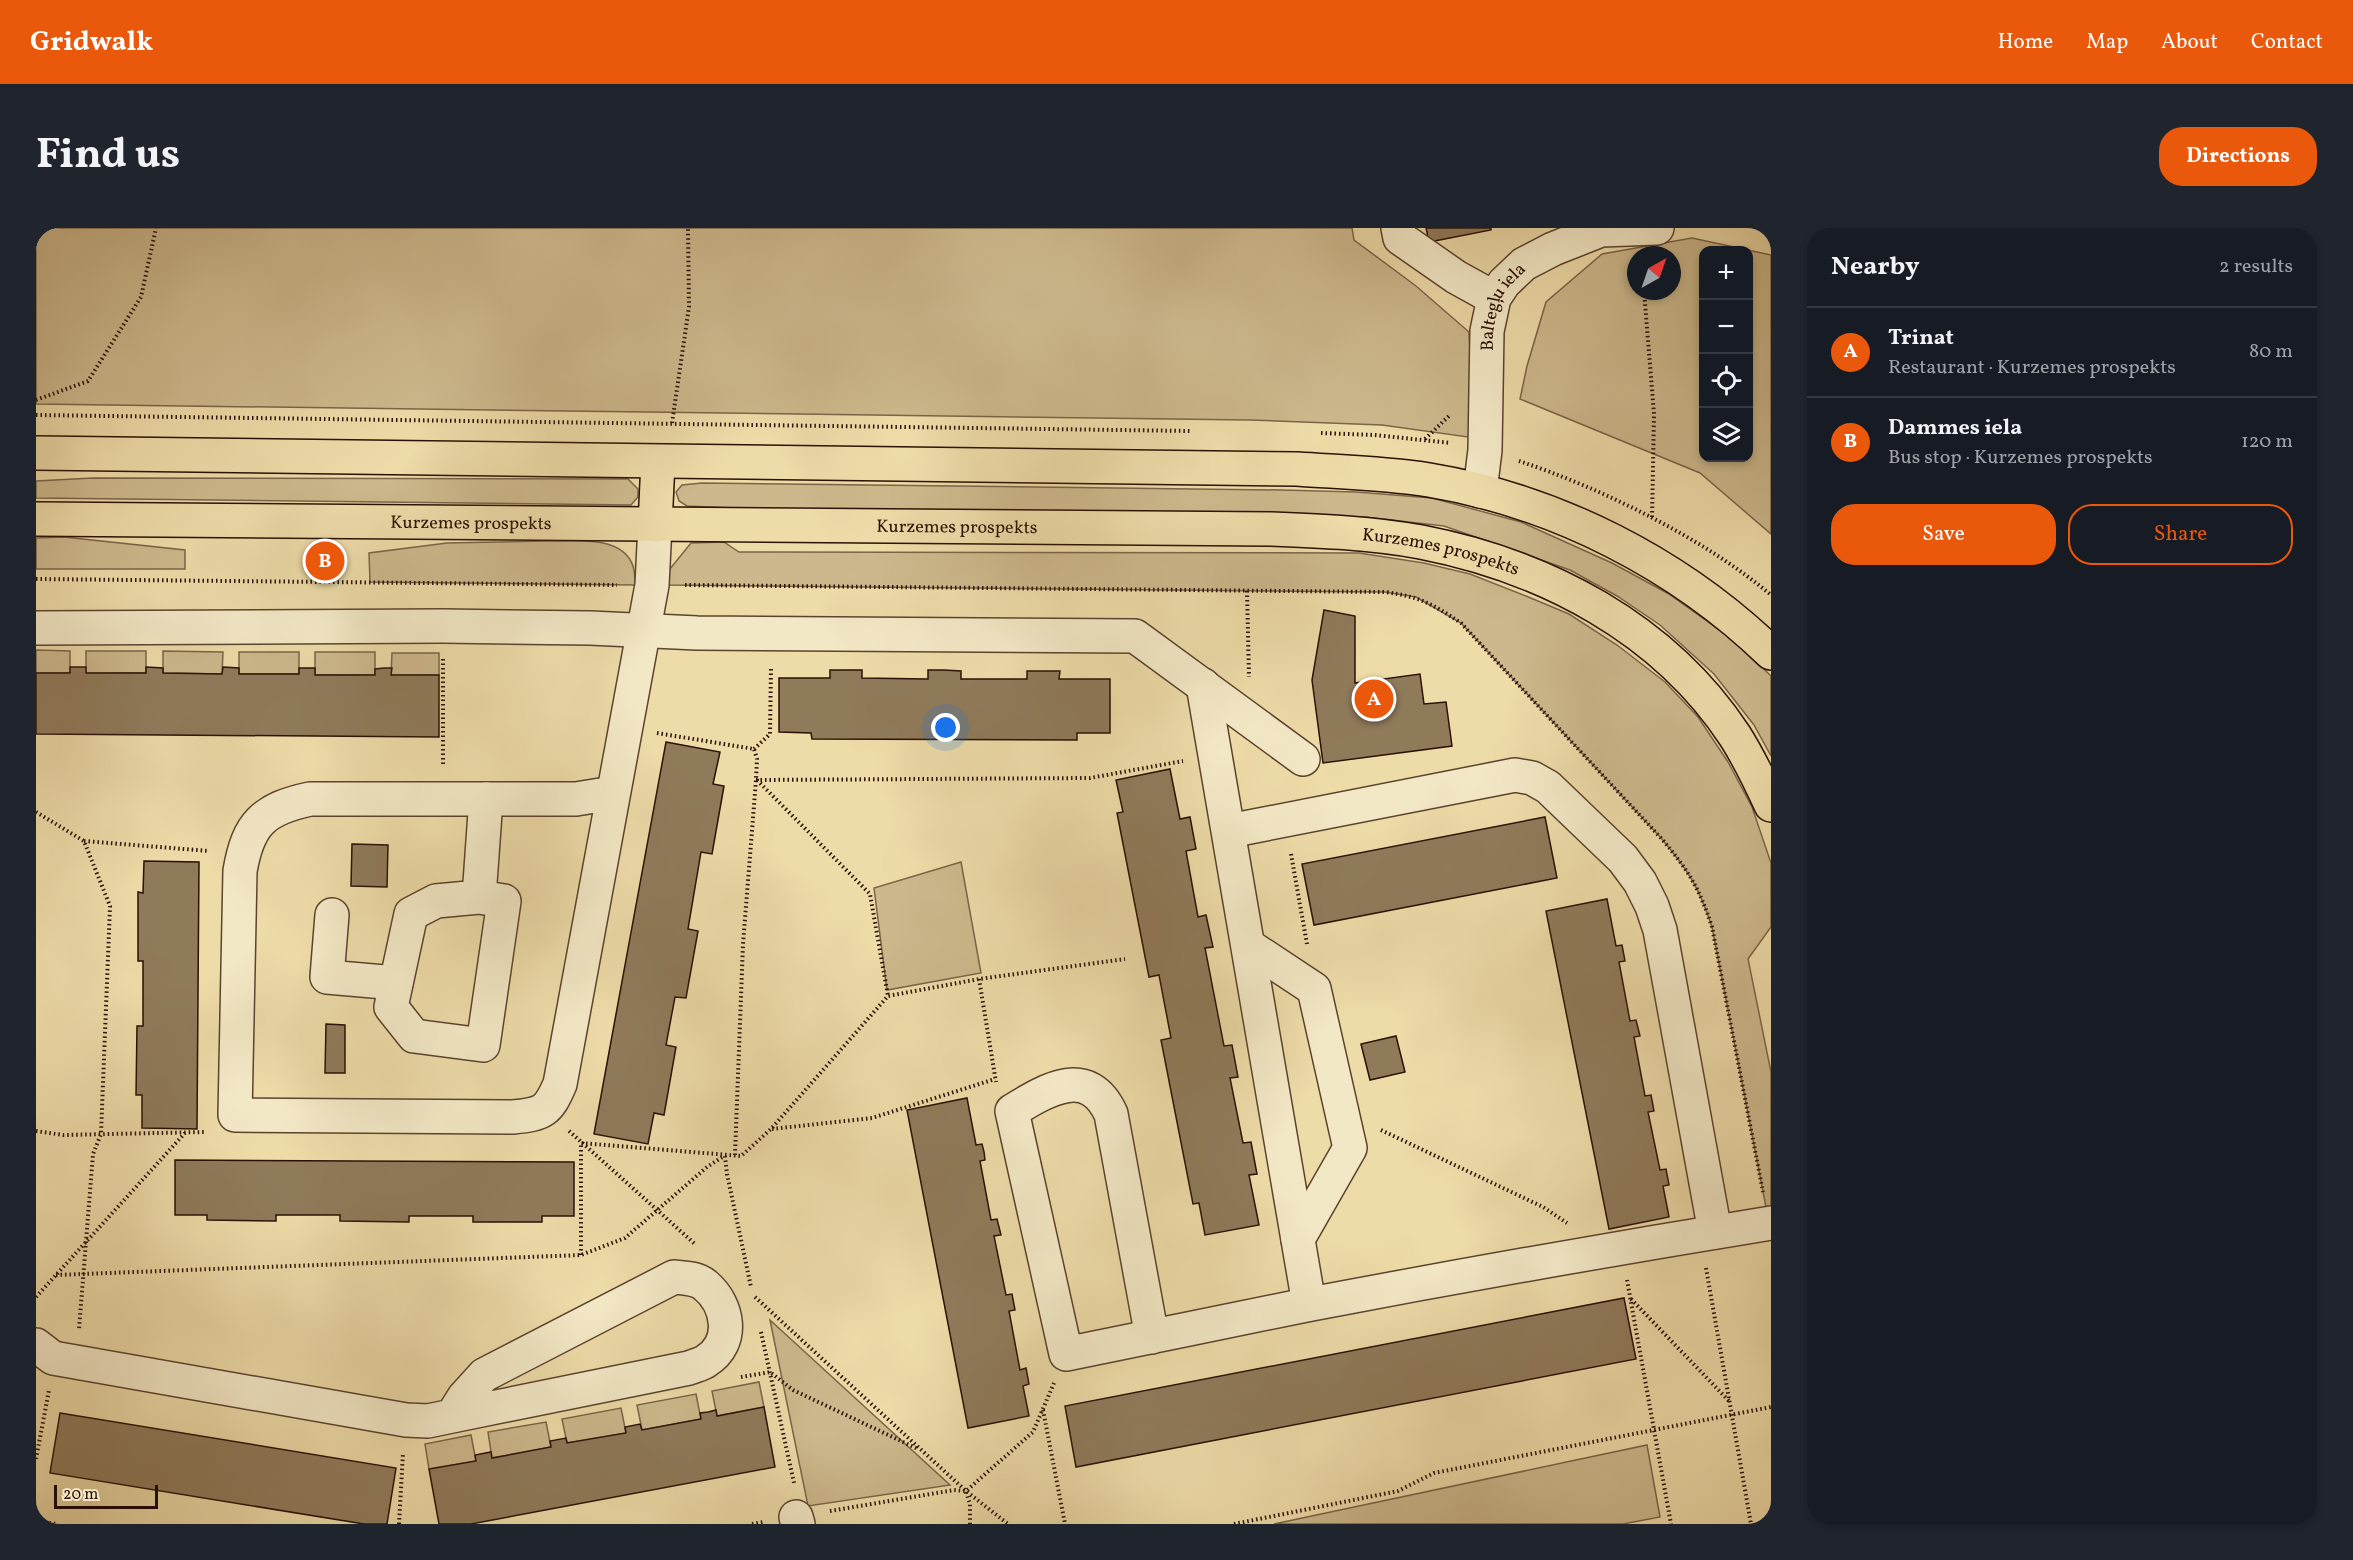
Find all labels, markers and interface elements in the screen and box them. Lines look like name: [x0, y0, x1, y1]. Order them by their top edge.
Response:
text: Gridwalk: [30, 23, 153, 62]
text: Home: [1998, 28, 2053, 57]
text: Map: [2086, 28, 2128, 57]
text: About: [2161, 28, 2218, 57]
text: Contact: [2251, 28, 2323, 57]
text: Find us: [36, 127, 180, 186]
button: Directions: [2159, 127, 2317, 186]
north arrow: [1627, 246, 1681, 300]
map controls: [1699, 246, 1753, 462]
button: +: [1699, 246, 1753, 300]
text: Nearby: [1831, 249, 1920, 285]
text: 2 results: [2219, 253, 2293, 281]
street label: Baltegļu iela: [1476, 258, 1532, 351]
button: −: [1699, 300, 1753, 354]
text: Trinat: [1888, 323, 1954, 354]
text: A: [1843, 338, 1858, 366]
text: 80 m: [2249, 338, 2293, 366]
button: locate: [1699, 354, 1753, 408]
text: Restaurant · Kurzemes prospekts: [1888, 354, 2176, 382]
button: layers: [1699, 408, 1753, 462]
text: Dammes iela: [1888, 413, 2022, 444]
text: B: [1844, 428, 1857, 456]
text: 120 m: [2241, 428, 2293, 456]
text: Bus stop · Kurzemes prospekts: [1888, 444, 2153, 472]
button: Save: [1831, 504, 2056, 565]
button: Share: [2068, 504, 2293, 565]
street label: Kurzemes prospekts: [390, 511, 552, 537]
street label: Kurzemes prospekts: [876, 515, 1038, 541]
street label: Kurzemes prospekts: [1361, 523, 1523, 583]
pin: B: [306, 538, 344, 584]
pin: A: [1354, 676, 1394, 722]
your location: [931, 713, 960, 742]
scale bar: [54, 1482, 158, 1510]
text: 20 m: [63, 1484, 98, 1506]

